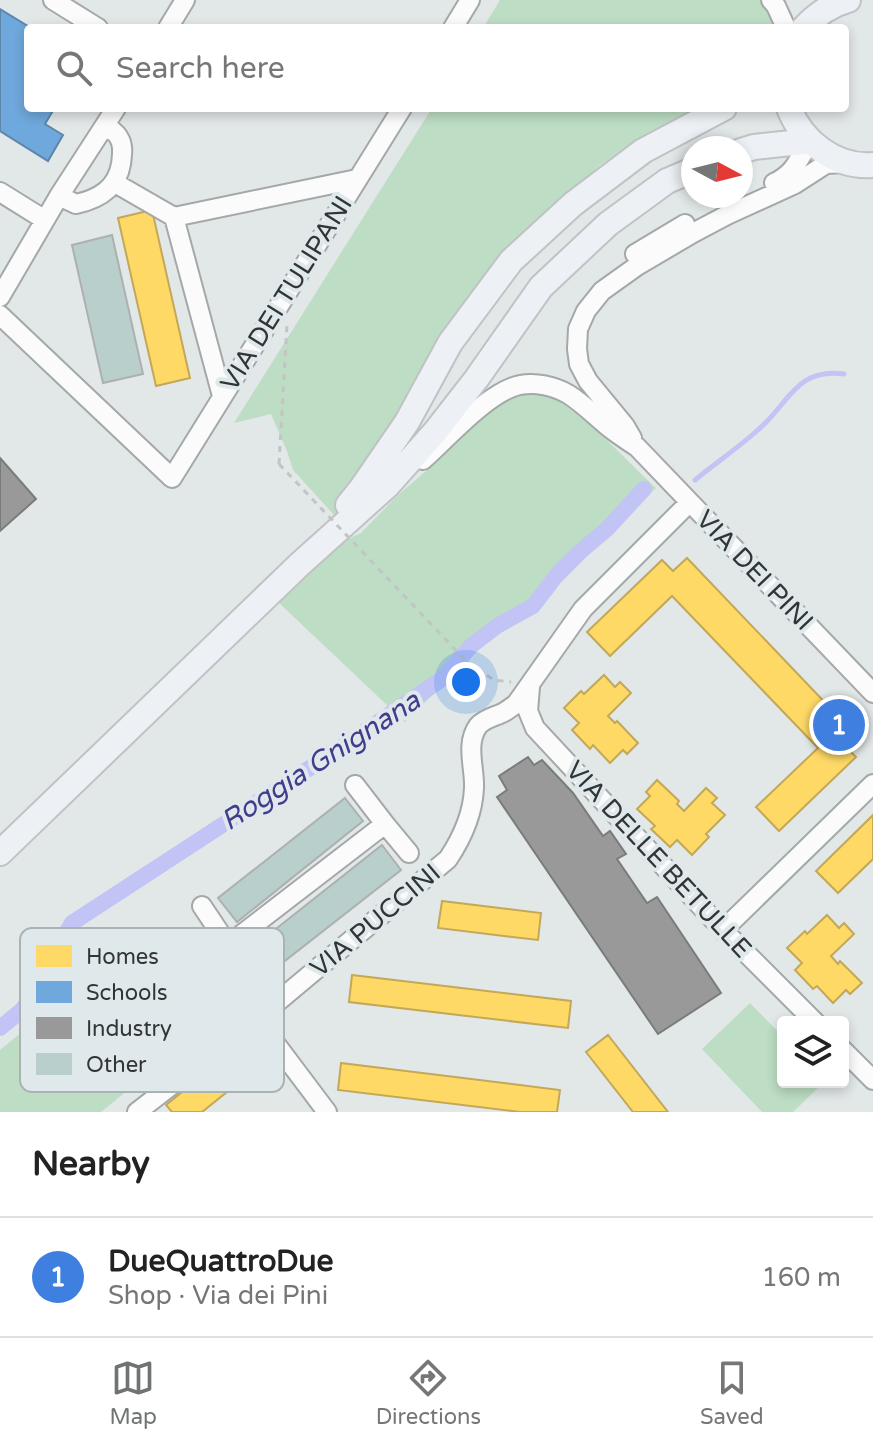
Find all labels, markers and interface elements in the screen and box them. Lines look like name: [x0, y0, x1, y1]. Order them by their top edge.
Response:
search box: [24, 24, 849, 112]
icon: search: [52, 46, 96, 90]
text: Search here: [116, 50, 285, 87]
north arrow: [681, 136, 753, 208]
street label: VIA DEI TULIPANI: [214, 190, 359, 396]
street label: VIA DEI PINI: [690, 504, 820, 637]
your location: [446, 662, 486, 702]
water label: Roggia Gnignana: [215, 683, 428, 838]
pin: 1: [813, 695, 865, 755]
street label: VIA DELLE BETULLE: [559, 755, 758, 964]
street label: VIA PUCCINI: [304, 857, 447, 984]
legend: [20, 928, 284, 1092]
text: Homes: [86, 944, 159, 970]
text: Schools: [86, 980, 167, 1006]
text: Industry: [86, 1016, 172, 1042]
map controls: [777, 1016, 849, 1088]
button: layers: [777, 1016, 849, 1088]
text: Other: [86, 1052, 147, 1078]
text: Nearby: [32, 1144, 150, 1185]
text: DueQuattroDue: [108, 1243, 334, 1280]
text: 1: [50, 1262, 66, 1293]
text: 160 m: [761, 1262, 841, 1293]
text: Shop · Via dei Pini: [108, 1280, 328, 1311]
tab: Map: [109, 1356, 157, 1430]
tab: Directions: [376, 1356, 481, 1430]
tab: Saved: [700, 1356, 764, 1430]

